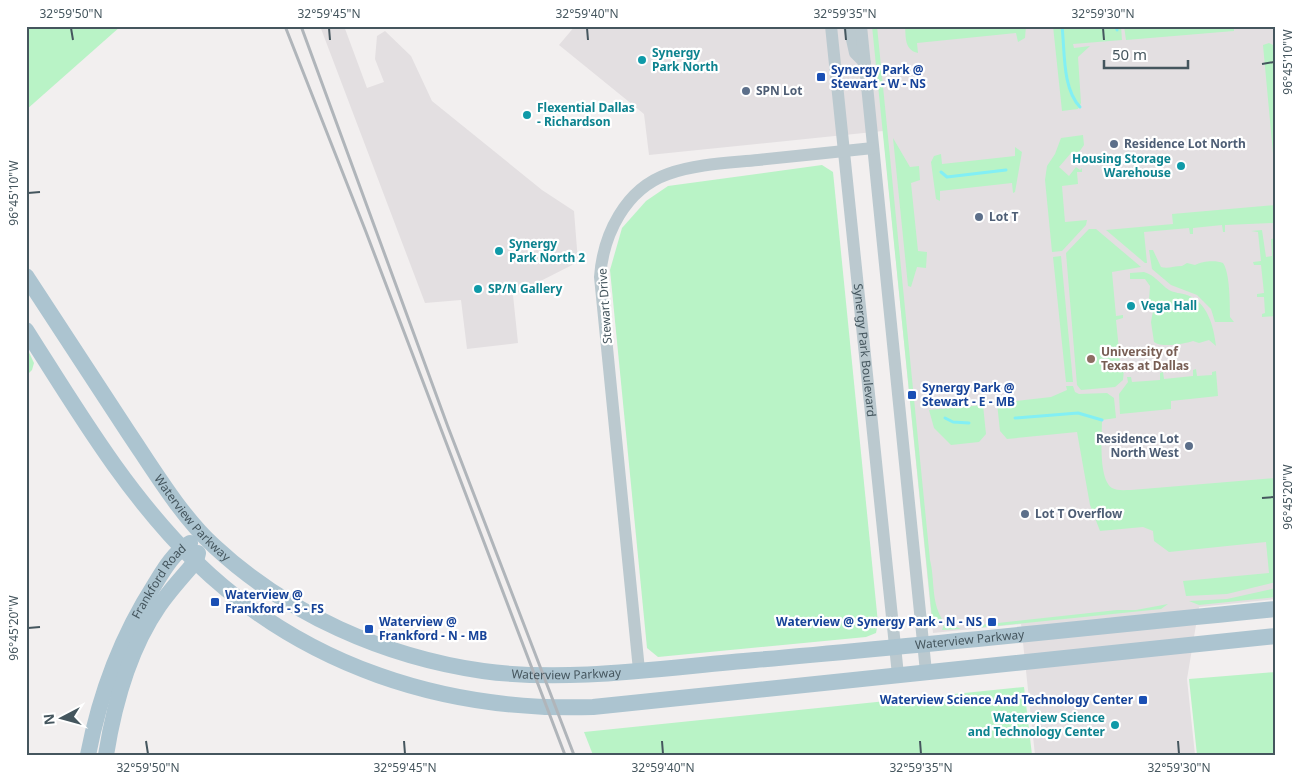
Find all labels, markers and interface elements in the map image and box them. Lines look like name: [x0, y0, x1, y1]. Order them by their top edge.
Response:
text: 32°59'50"N: [39, 5, 103, 22]
text: 32°59'45"N: [297, 5, 361, 22]
text: 32°59'40"N: [555, 5, 619, 22]
text: 32°59'35"N: [813, 5, 877, 22]
text: 32°59'30"N: [1071, 5, 1135, 22]
text: 96°45'10"W: [1279, 29, 1296, 95]
scale bar: [1104, 38, 1188, 70]
place label: Synergy Park North: [652, 44, 718, 75]
text: 50 m: [1112, 44, 1147, 64]
marker: Synergy Park North: [636, 54, 648, 66]
place label: Synergy Park @ Stewart - W - NS: [831, 61, 926, 92]
marker: Synergy Park @ Stewart - W - NS: [815, 71, 827, 83]
place label: SPN Lot: [756, 82, 802, 99]
marker: SPN Lot: [740, 85, 752, 97]
place label: Flexential Dallas - Richardson: [537, 99, 635, 130]
marker: Flexential Dallas - Richardson: [521, 109, 533, 121]
place label: Residence Lot North: [1124, 135, 1246, 152]
marker: Residence Lot North: [1108, 138, 1120, 150]
place label: Housing Storage Warehouse: [1072, 150, 1171, 181]
text: 96°45'10"W: [5, 160, 22, 226]
marker: Housing Storage Warehouse: [1175, 160, 1187, 172]
place label: Lot T: [989, 208, 1019, 225]
marker: Lot T: [973, 211, 985, 223]
place label: Synergy Park North 2: [509, 235, 585, 266]
marker: Synergy Park North 2: [493, 245, 505, 257]
street label: Stewart Drive: [593, 267, 616, 344]
place label: SP/N Gallery: [488, 280, 562, 297]
marker: SP/N Gallery: [472, 283, 484, 295]
street label: Synergy Park Boulevard: [850, 283, 880, 418]
place label: Vega Hall: [1141, 297, 1197, 314]
marker: Vega Hall: [1125, 300, 1137, 312]
place label: University of Texas at Dallas: [1101, 343, 1189, 374]
marker: University of Texas at Dallas: [1085, 353, 1097, 365]
place label: Synergy Park @ Stewart - E - MB: [922, 379, 1015, 410]
marker: Synergy Park @ Stewart - E - MB: [906, 389, 918, 401]
place label: Residence Lot North West: [1096, 430, 1179, 461]
marker: Residence Lot North West: [1183, 440, 1195, 452]
text: 96°45'20"W: [1279, 464, 1296, 530]
street label: Waterview Parkway: [151, 471, 235, 565]
place label: Lot T Overflow: [1035, 505, 1123, 522]
marker: Lot T Overflow: [1019, 508, 1031, 520]
street label: Frankford Road: [127, 540, 189, 622]
place label: Waterview @ Frankford - S - FS: [225, 586, 324, 617]
text: 96°45'20"W: [5, 595, 22, 661]
marker: Waterview @ Frankford - S - FS: [209, 596, 221, 608]
place label: Waterview @ Frankford - N - MB: [379, 613, 487, 644]
place label: Waterview @ Synergy Park - N - NS: [776, 613, 982, 630]
marker: Waterview @ Synergy Park - N - NS: [986, 616, 998, 628]
marker: Waterview @ Frankford - N - MB: [363, 623, 375, 635]
street label: Waterview Parkway: [914, 625, 1026, 653]
street label: Waterview Parkway: [511, 663, 622, 683]
place label: Waterview Science And Technology Center: [880, 691, 1134, 708]
north arrow: [38, 694, 88, 744]
marker: Waterview Science And Technology Center: [1137, 694, 1149, 706]
place label: Waterview Science and Technology Center: [968, 709, 1106, 740]
text: N: [39, 713, 59, 726]
marker: Waterview Science and Technology Center: [1109, 719, 1121, 731]
text: 32°59'50"N: [116, 759, 180, 776]
text: 32°59'45"N: [373, 759, 437, 776]
text: 32°59'40"N: [631, 759, 695, 776]
text: 32°59'35"N: [889, 759, 953, 776]
text: 32°59'30"N: [1147, 759, 1211, 776]

